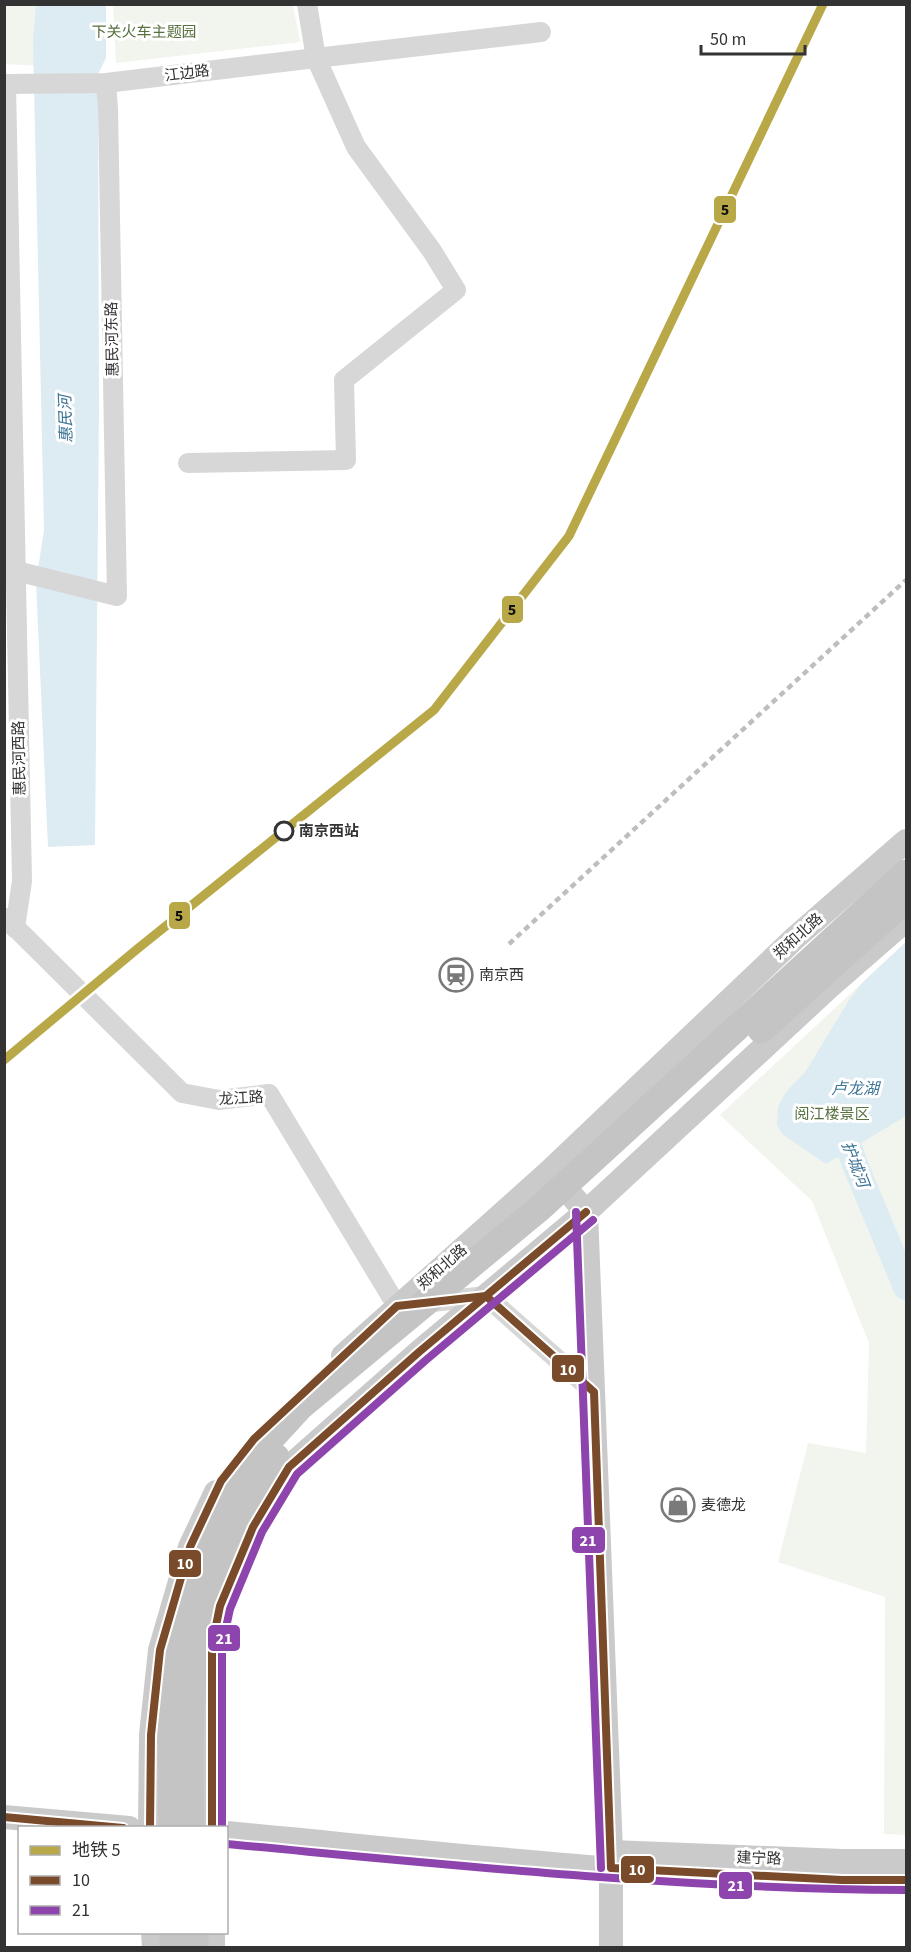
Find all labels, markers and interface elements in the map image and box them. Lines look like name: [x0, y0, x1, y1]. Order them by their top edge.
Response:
scale bar: [701, 18, 804, 56]
park label: 下关火车主题园: [91, 22, 197, 43]
text: 50 m: [710, 27, 746, 52]
street label: 江边路: [163, 60, 211, 87]
line badge: 5: [713, 195, 737, 224]
text: 5: [721, 199, 729, 221]
street label: 惠民河东路: [101, 301, 124, 377]
water label: 惠民河: [54, 392, 78, 443]
line badge: 5: [501, 595, 524, 624]
text: 5: [508, 599, 516, 621]
street label: 惠民河西路: [8, 720, 31, 796]
marker: 南京西站: [274, 821, 294, 841]
place label: 南京西站: [299, 821, 359, 842]
line badge: 5: [168, 901, 191, 930]
text: 5: [175, 905, 183, 927]
street label: 郑和北路: [769, 908, 828, 964]
station icon: 南京西: [438, 957, 474, 993]
place label: 南京西: [479, 965, 524, 986]
water label: 卢龙湖: [831, 1078, 882, 1100]
street label: 龙江路: [218, 1087, 264, 1110]
park label: 阅江楼景区: [794, 1104, 870, 1125]
water label: 护城河: [836, 1138, 875, 1193]
street label: 郑和北路: [413, 1240, 472, 1295]
line badge: 10: [551, 1354, 585, 1383]
text: 10: [560, 1359, 576, 1381]
shop icon: 麦德龙: [660, 1487, 696, 1523]
place label: 麦德龙: [701, 1495, 746, 1516]
line badge: 21: [571, 1526, 606, 1554]
text: 21: [580, 1530, 596, 1552]
line badge: 10: [168, 1549, 202, 1578]
text: 10: [177, 1553, 193, 1575]
line badge: 21: [207, 1624, 241, 1652]
text: 21: [216, 1628, 232, 1650]
legend: [18, 1826, 228, 1934]
text: 地铁 5: [72, 1838, 121, 1863]
street label: 建宁路: [736, 1847, 782, 1870]
line badge: 10: [620, 1855, 655, 1884]
text: 10: [629, 1859, 645, 1881]
text: 10: [72, 1868, 90, 1893]
line badge: 21: [718, 1871, 753, 1900]
text: 21: [728, 1875, 744, 1897]
text: 21: [72, 1898, 90, 1923]

